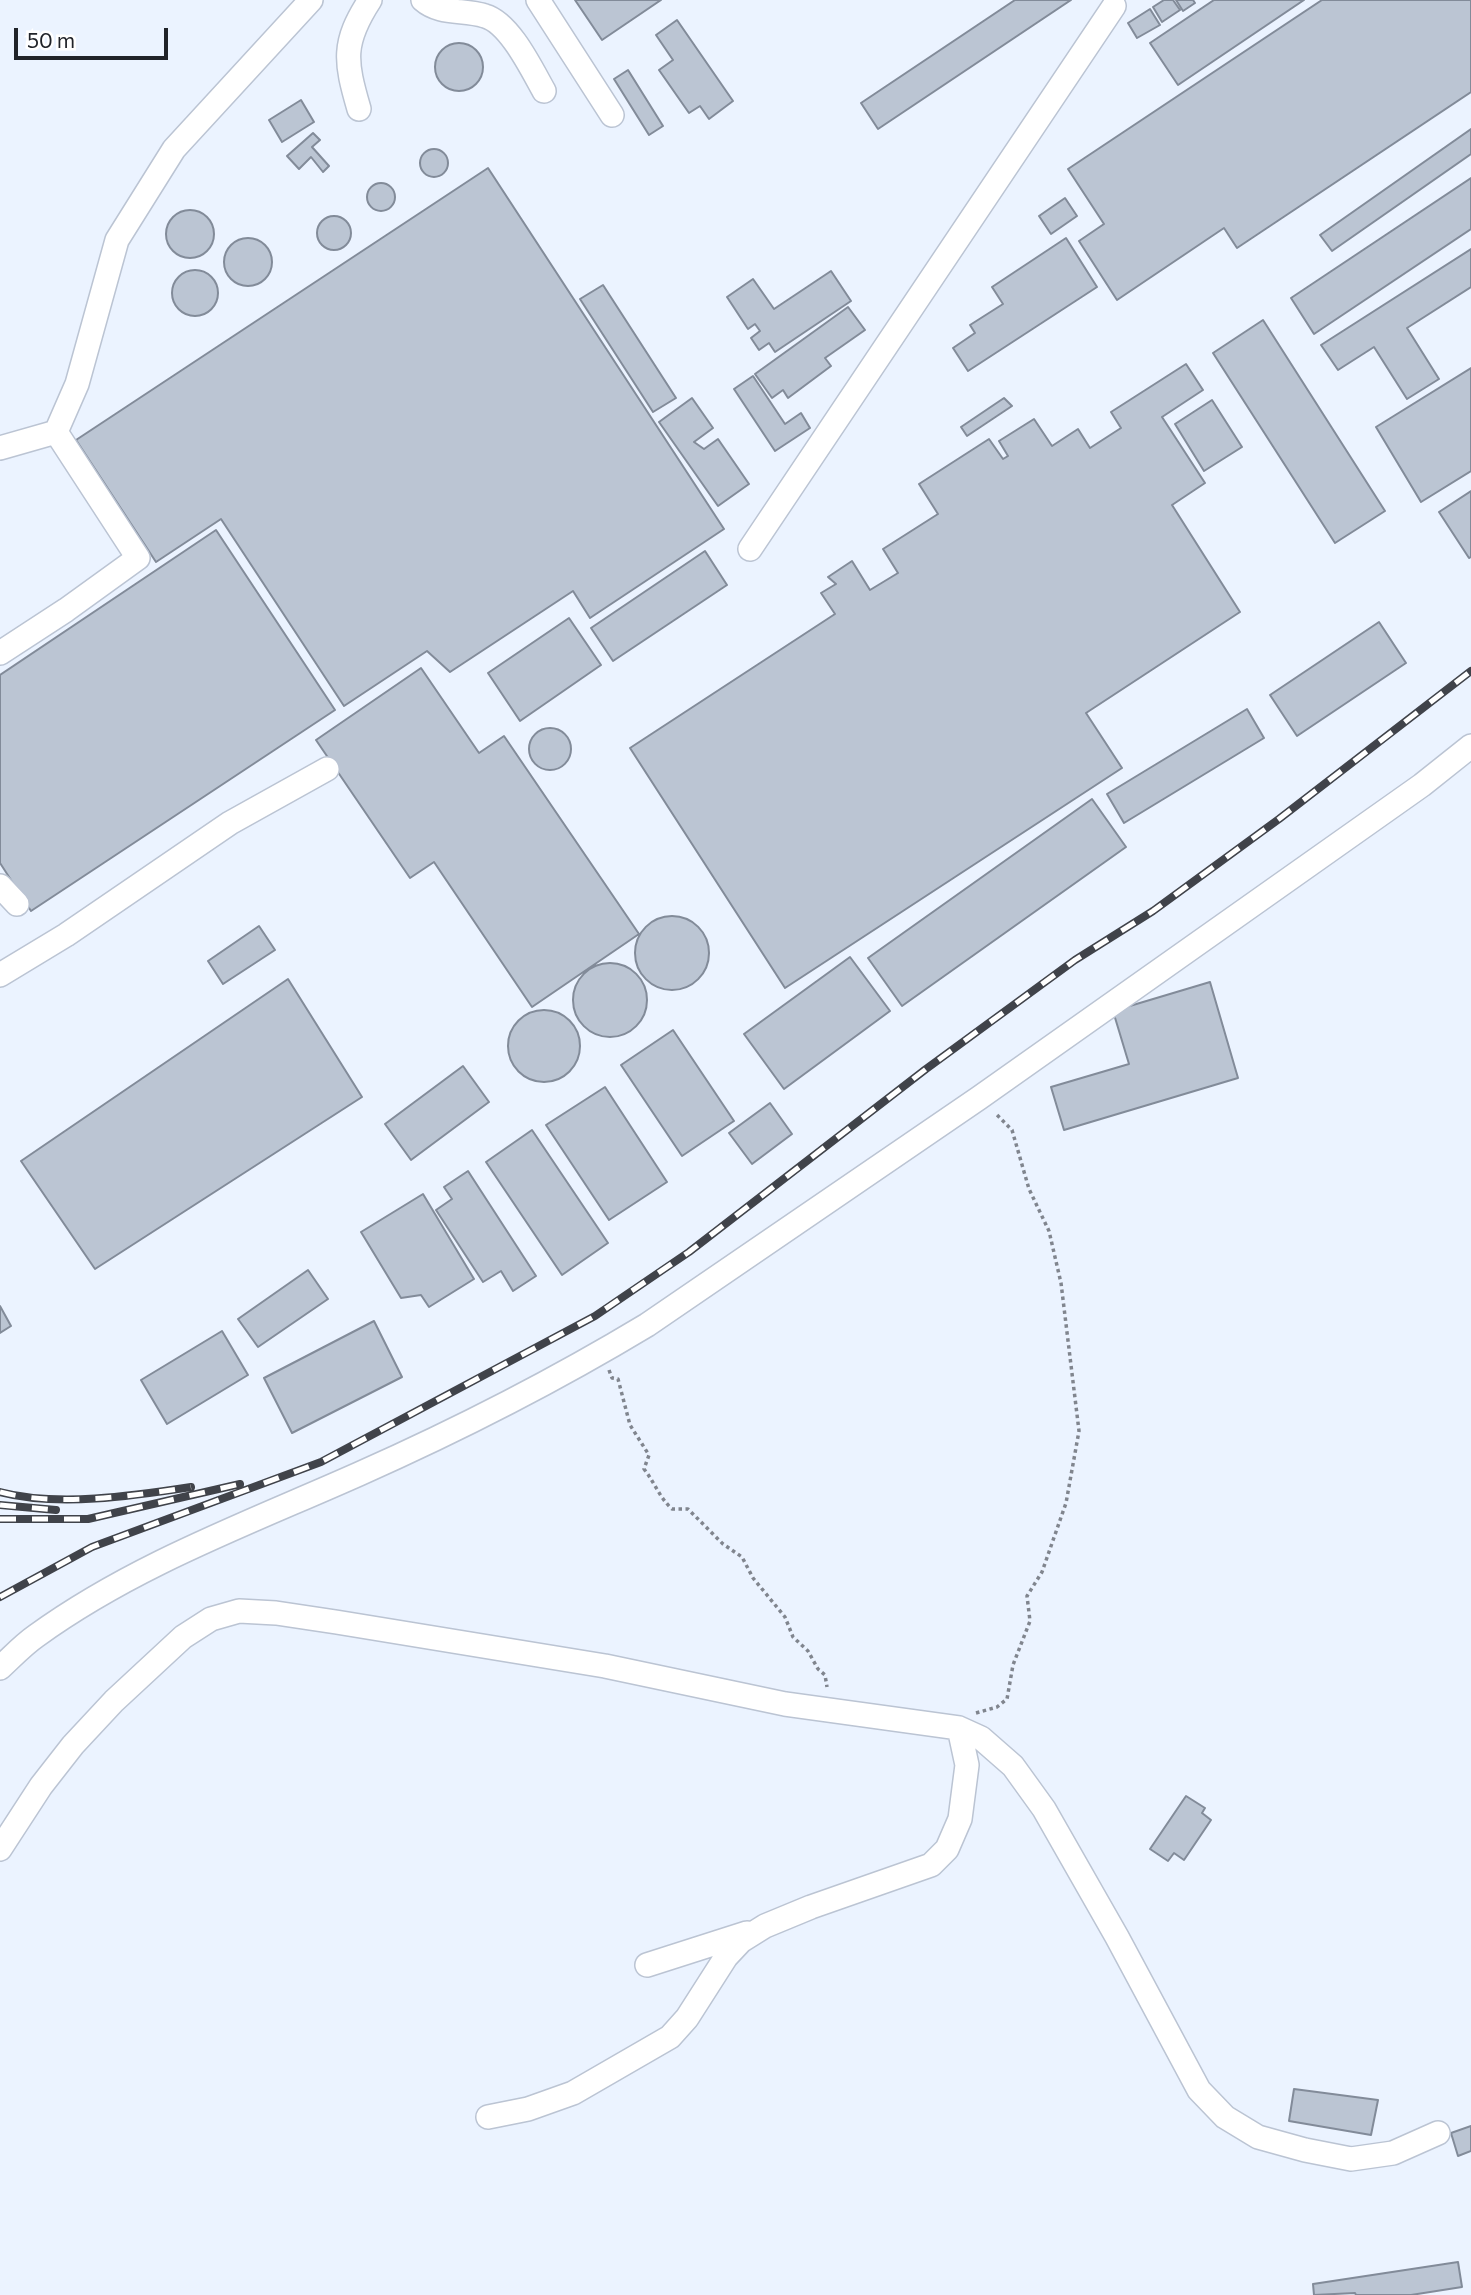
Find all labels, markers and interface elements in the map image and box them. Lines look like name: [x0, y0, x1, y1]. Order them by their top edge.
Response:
scale bar: [18, 14, 172, 58]
text: 50 m: [27, 27, 75, 52]

